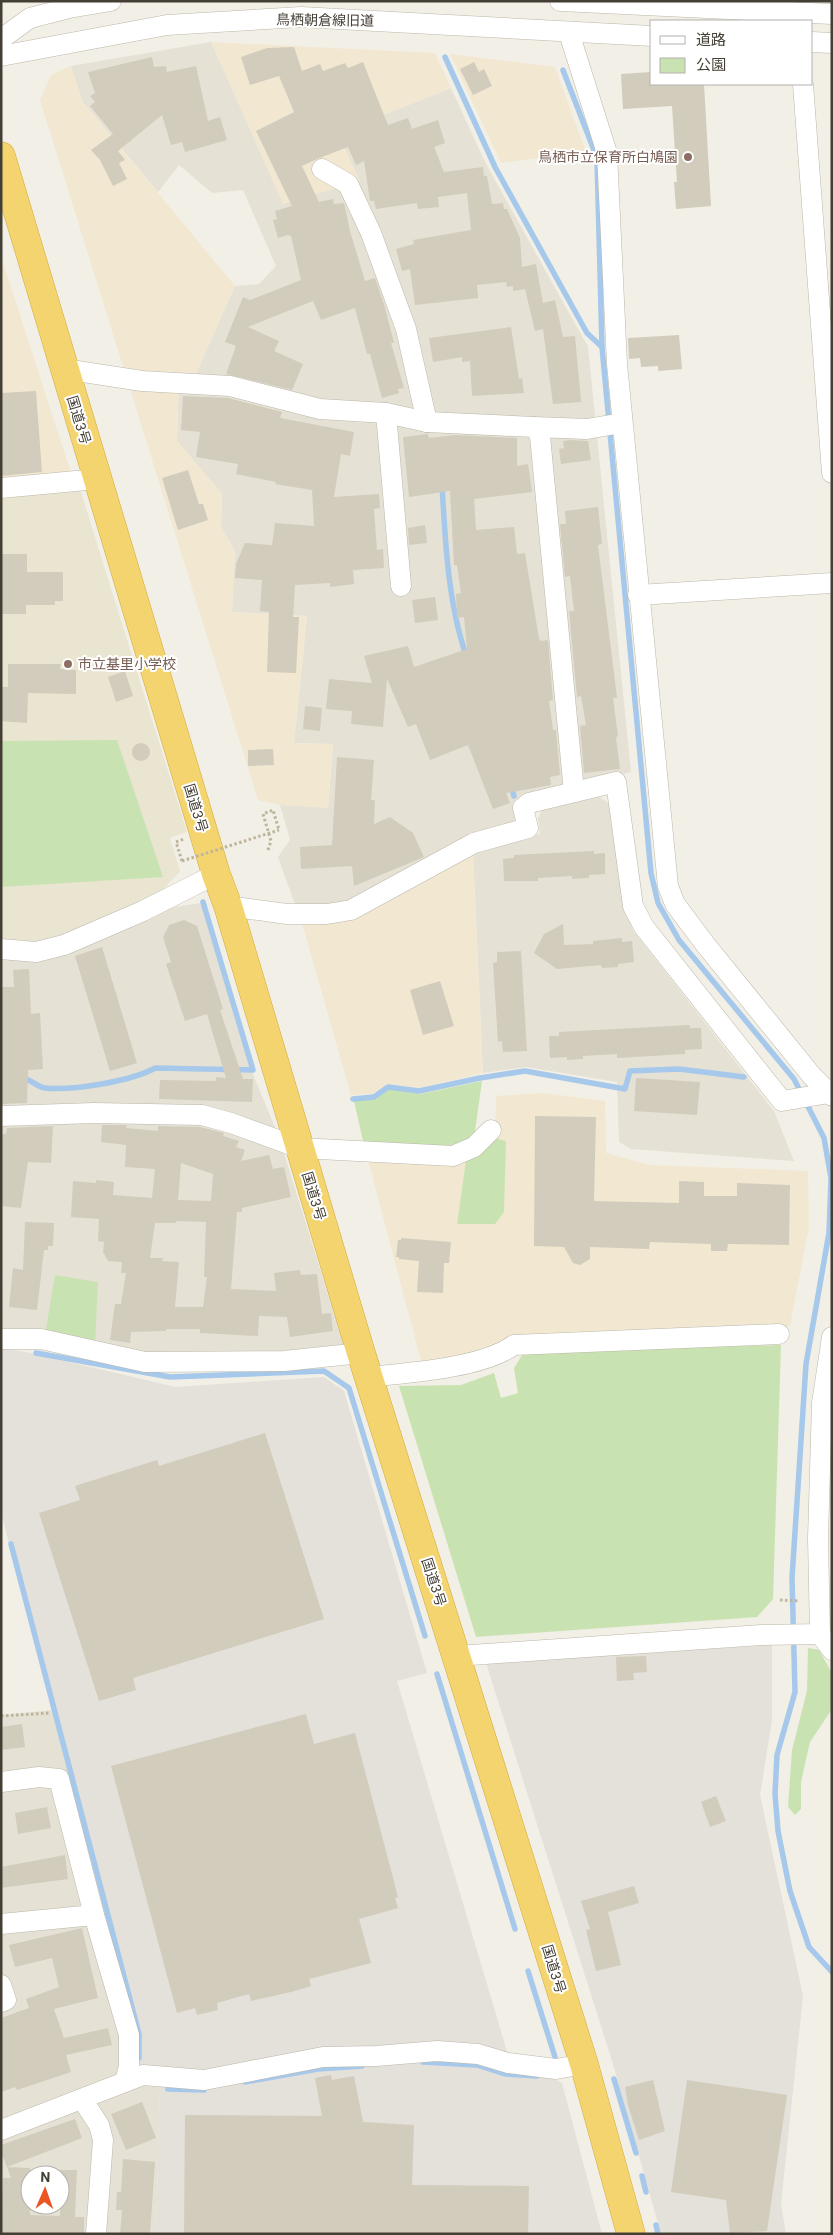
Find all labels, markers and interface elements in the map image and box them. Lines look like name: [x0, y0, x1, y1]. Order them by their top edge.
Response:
street label: 鳥栖朝倉線旧道: [276, 11, 374, 29]
legend: [650, 20, 813, 85]
text: 道路: [696, 31, 726, 49]
text: 公園: [696, 56, 726, 74]
place label: 鳥栖市立保育所白鳩園: [538, 149, 678, 165]
marker: 鳥栖市立保育所白鳩園: [682, 151, 694, 163]
street label: 国道3号: [64, 394, 94, 446]
place label: 市立基里小学校: [78, 656, 176, 672]
marker: 市立基里小学校: [62, 658, 74, 670]
street label: 国道3号: [181, 782, 211, 834]
street label: 国道3号: [299, 1170, 329, 1222]
street label: 国道3号: [419, 1556, 449, 1608]
street label: 国道3号: [539, 1943, 569, 1995]
north arrow: [20, 2165, 70, 2215]
text: N: [40, 2169, 51, 2185]

